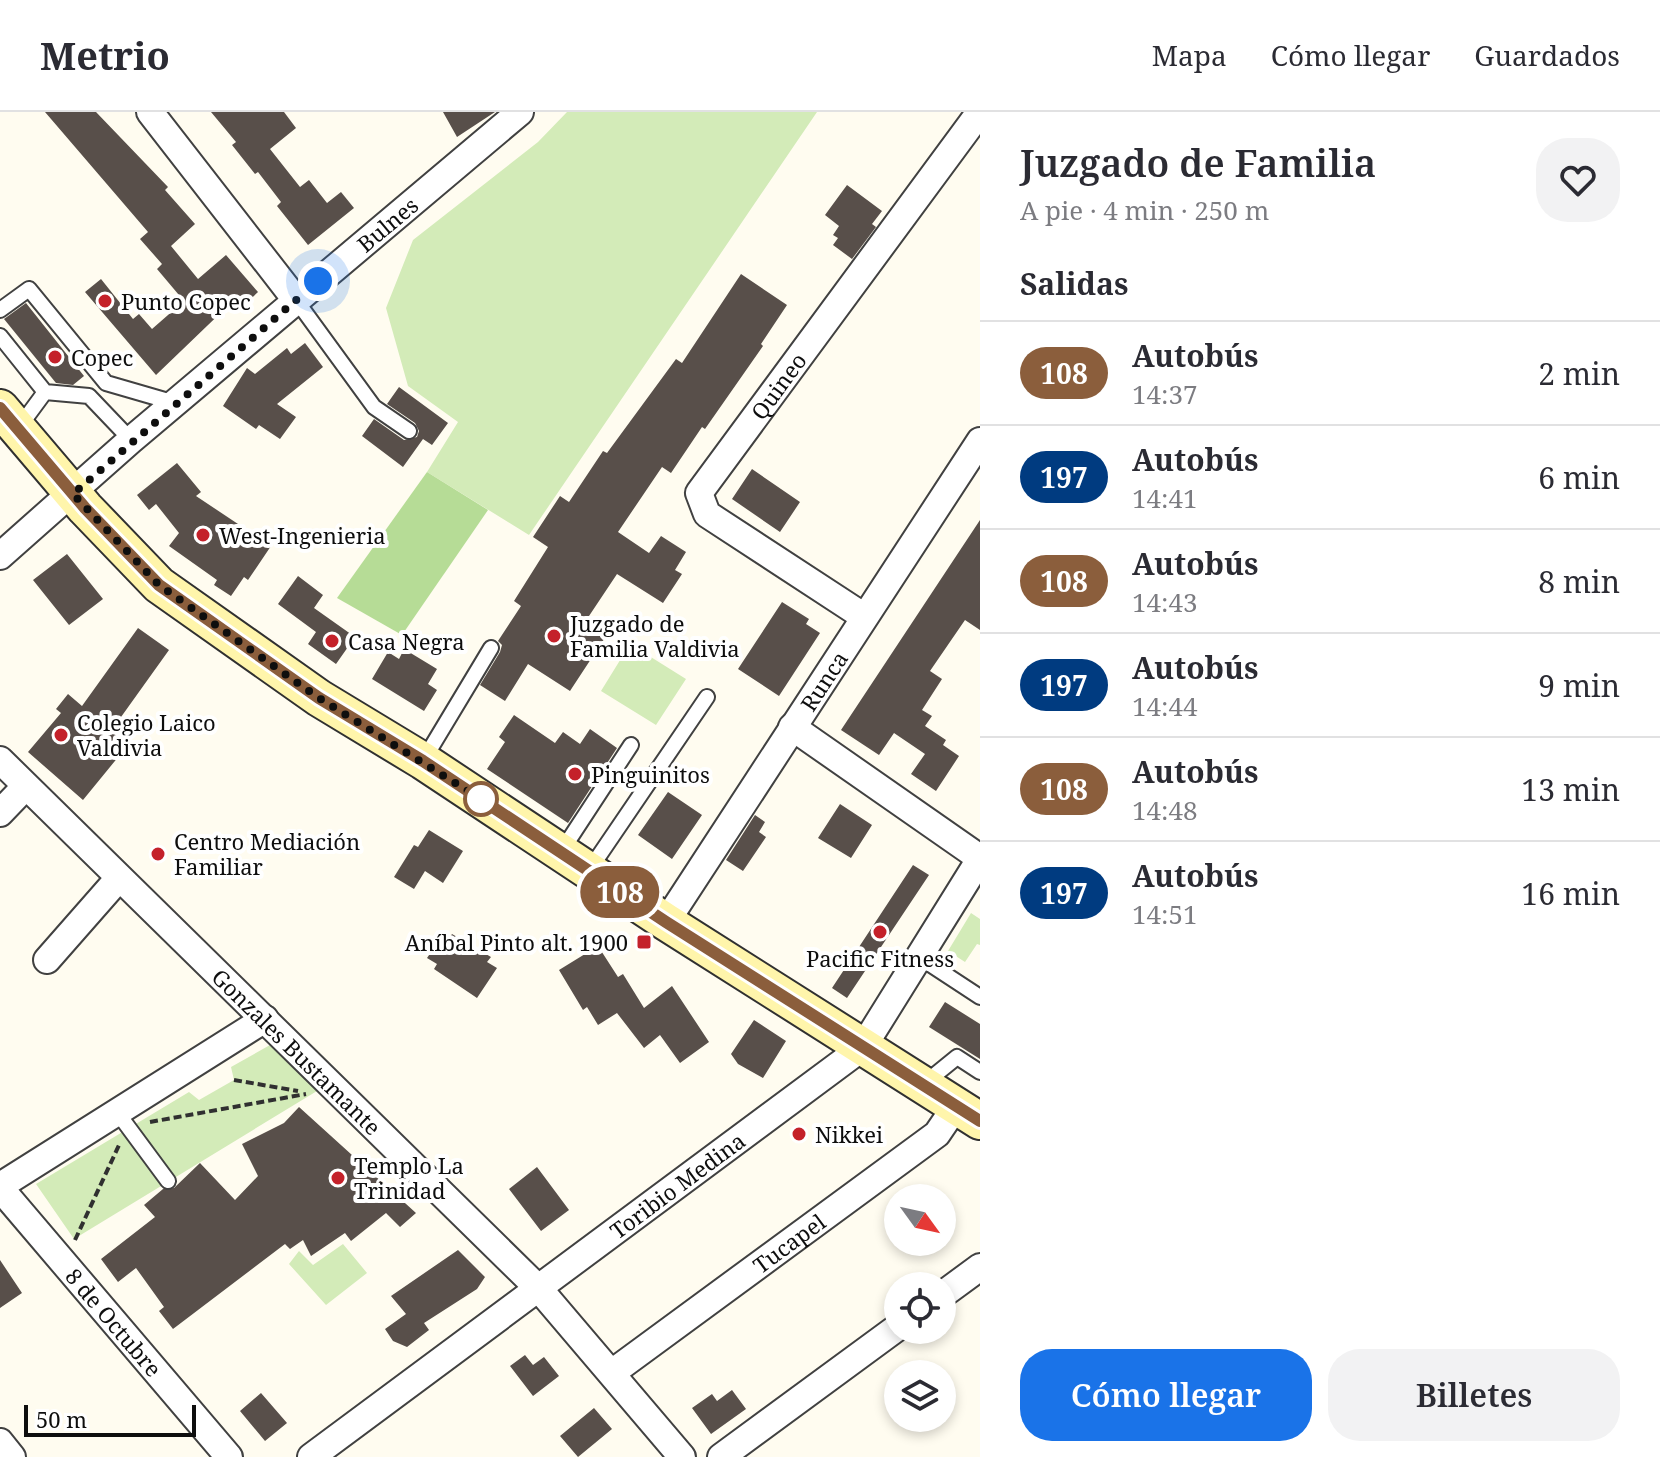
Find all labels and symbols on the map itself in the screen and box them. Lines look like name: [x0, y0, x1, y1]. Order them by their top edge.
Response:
street label: Bulnes: [350, 190, 424, 258]
your location: [298, 261, 338, 301]
place label: Punto Copec: [121, 286, 251, 316]
marker: Punto Copec: [96, 292, 114, 310]
place label: Copec: [71, 342, 133, 372]
street label: Quineo: [743, 346, 813, 425]
marker: Copec: [46, 348, 64, 366]
place label: West-Ingenieria: [219, 520, 386, 550]
marker: West-Ingenieria: [194, 526, 212, 544]
place label: Juzgado de Familia Valdivia: [569, 608, 740, 663]
place label: Casa Negra: [348, 626, 465, 656]
marker: Juzgado de Familia Valdivia: [545, 627, 563, 645]
marker: Casa Negra: [323, 632, 341, 650]
street label: Runca: [793, 645, 854, 717]
place label: Colegio Laico Valdivia: [77, 707, 216, 762]
marker: Colegio Laico Valdivia: [52, 726, 70, 744]
place label: Pinguinitos: [591, 759, 710, 789]
marker: Pinguinitos: [566, 765, 584, 783]
unlabelled marker: [464, 782, 498, 816]
place label: Centro Mediación Familiar: [174, 826, 360, 881]
marker: Centro Mediación Familiar: [149, 845, 167, 863]
line badge: 108: [574, 866, 666, 918]
marker: Pacific Fitness: [871, 923, 889, 941]
place label: Aníbal Pinto alt. 1900: [405, 927, 628, 957]
marker: Aníbal Pinto alt. 1900: [635, 933, 653, 951]
place label: Pacific Fitness: [806, 943, 954, 973]
street label: Gonzales Bustamante: [206, 962, 388, 1141]
place label: Nikkei: [815, 1119, 883, 1149]
street label: Toribio Medina: [603, 1125, 751, 1245]
marker: Nikkei: [790, 1125, 808, 1143]
place label: Templo La Trinidad: [354, 1150, 464, 1205]
marker: Templo La Trinidad: [329, 1169, 347, 1187]
north arrow: [884, 1184, 956, 1256]
street label: Tucapel: [746, 1206, 831, 1280]
street label: 8 de Octubre: [59, 1261, 169, 1383]
scale bar: [24, 1401, 196, 1437]

